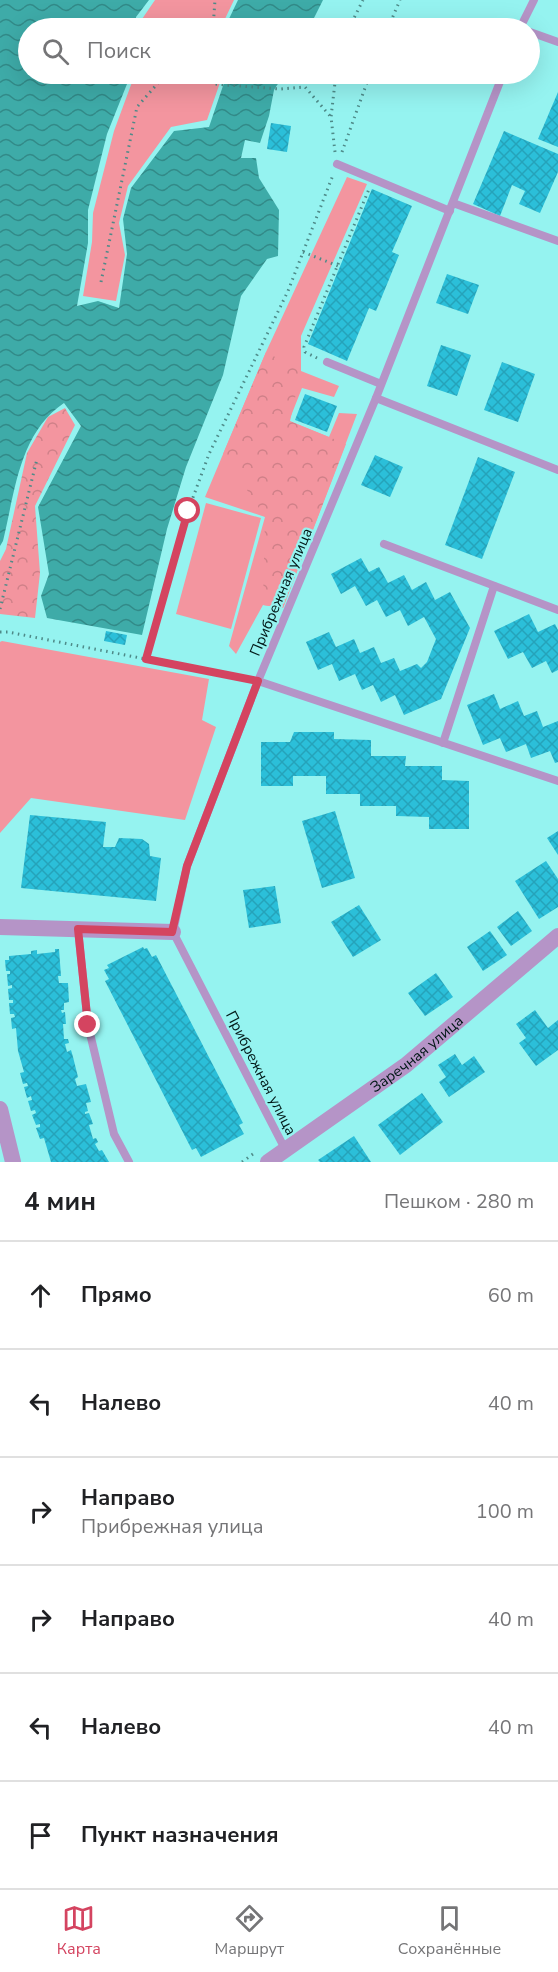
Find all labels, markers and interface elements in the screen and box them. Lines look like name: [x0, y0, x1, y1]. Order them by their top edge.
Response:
search box: [18, 18, 540, 84]
icon: search: [39, 35, 72, 68]
text: Поиск: [87, 36, 151, 66]
route start: [174, 497, 200, 523]
street label: Прибрежная улица: [245, 525, 317, 659]
street label: Прибрежная улица: [221, 1007, 301, 1139]
route end: [74, 1011, 100, 1037]
street label: Заречная улица: [366, 1011, 468, 1097]
text: 4 мин: [24, 1184, 96, 1219]
text: Пешком · 280 m: [384, 1188, 534, 1215]
icon: ahead: [24, 1279, 57, 1312]
text: Прямо: [81, 1280, 152, 1310]
text: 60 m: [488, 1282, 534, 1309]
icon: left: [24, 1387, 57, 1420]
text: Налево: [81, 1388, 161, 1418]
text: 40 m: [488, 1390, 534, 1417]
text: Направо: [81, 1483, 175, 1513]
icon: right: [24, 1495, 57, 1528]
text: 100 m: [476, 1498, 534, 1525]
text: Прибрежная улица: [81, 1513, 264, 1540]
icon: right: [24, 1603, 57, 1636]
text: Направо: [81, 1604, 175, 1634]
text: 40 m: [488, 1606, 534, 1633]
icon: left: [24, 1711, 57, 1744]
text: Налево: [81, 1712, 161, 1742]
text: 40 m: [488, 1714, 534, 1741]
icon: arrive: [24, 1819, 57, 1852]
text: Пункт назначения: [81, 1820, 279, 1850]
tab: Карта: [57, 1902, 101, 1960]
tab: Маршрут: [215, 1902, 284, 1960]
tab: Сохранённые: [398, 1902, 501, 1960]

